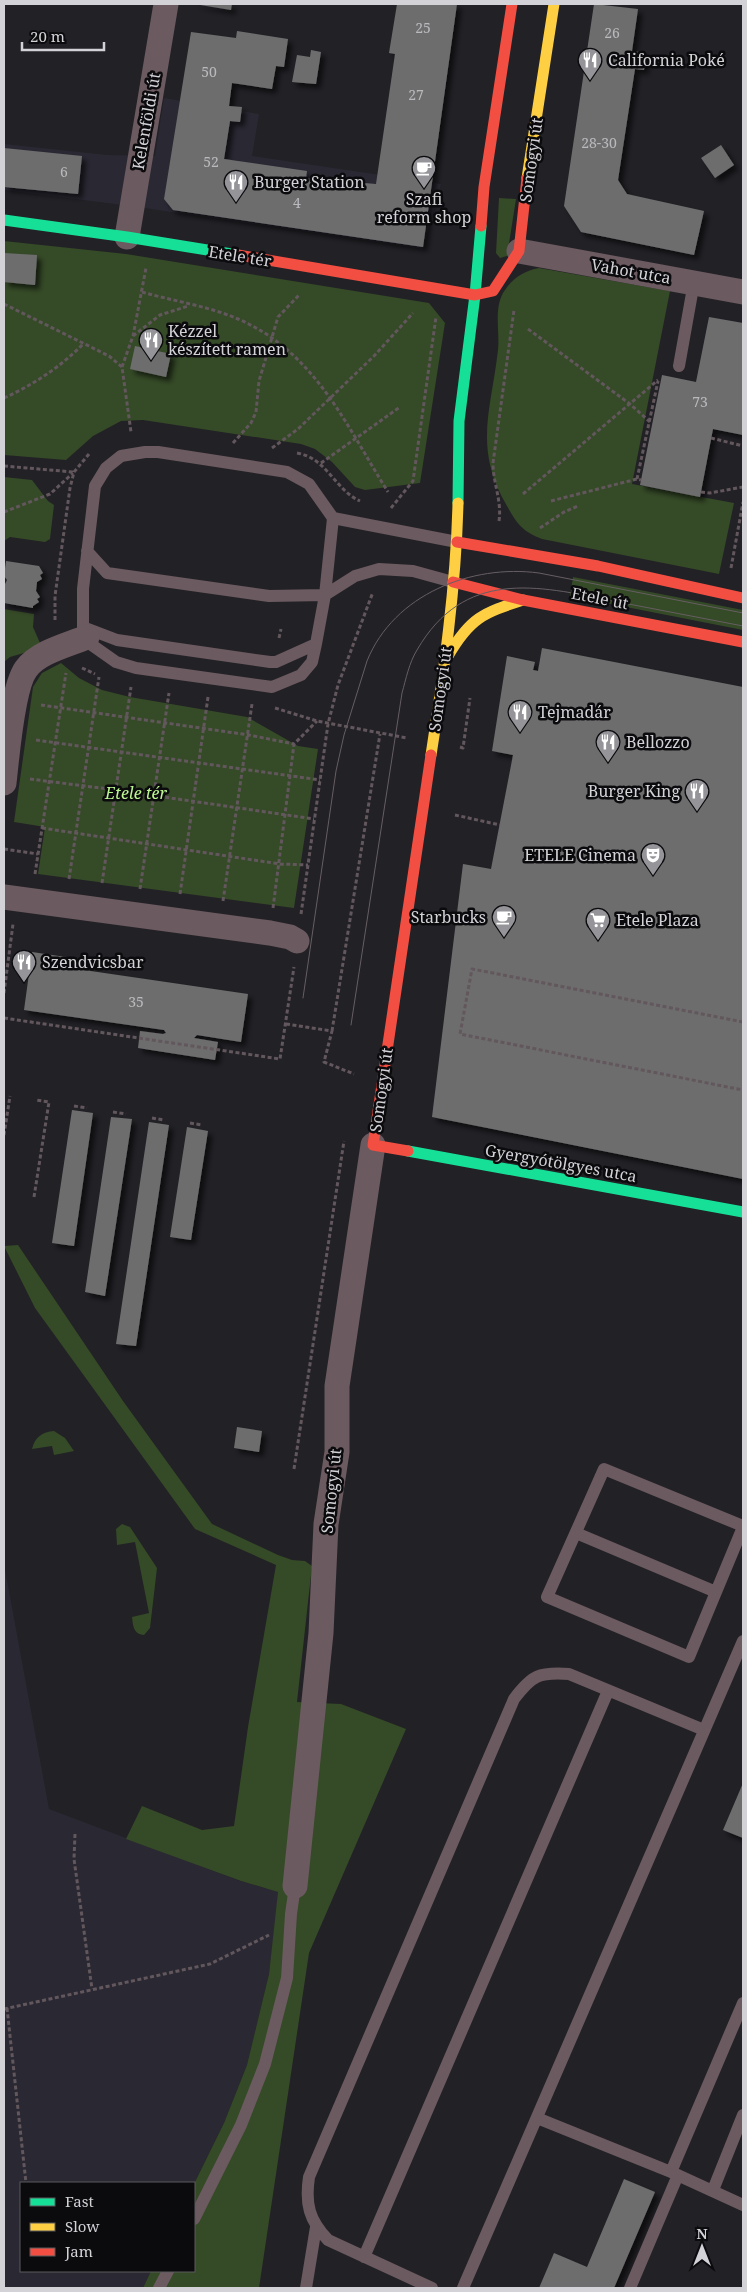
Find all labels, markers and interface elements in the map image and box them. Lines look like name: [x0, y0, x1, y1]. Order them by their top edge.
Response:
house number: 25: [415, 18, 431, 37]
scale bar: [22, 20, 105, 52]
house number: 26: [604, 23, 620, 42]
text: 20 m: [30, 26, 65, 46]
restaurant icon: California Poké: [577, 47, 603, 81]
place label: California Poké: [608, 49, 725, 71]
house number: 50: [201, 62, 217, 81]
street label: Kelenföldi út: [127, 70, 165, 171]
house number: 27: [408, 85, 424, 104]
street label: Somogyi út: [514, 116, 548, 204]
house number: 28-30: [581, 133, 617, 152]
house number: 52: [203, 152, 219, 171]
cafe icon: Szafi reform shop: [411, 155, 437, 189]
house number: 6: [60, 162, 68, 181]
restaurant icon: Burger Station: [223, 169, 249, 203]
place label: Burger Station: [254, 171, 365, 193]
place label: Szafi reform shop: [377, 188, 471, 228]
house number: 4: [293, 193, 301, 212]
street label: Etele tér: [207, 240, 274, 272]
street label: Vahot utca: [589, 253, 673, 289]
place label: Kézzel készített ramen: [168, 320, 286, 360]
restaurant icon: Kézzel készített ramen: [138, 327, 164, 361]
house number: 73: [692, 392, 708, 411]
street label: Etele út: [570, 582, 631, 614]
street label: Somogyi út: [423, 645, 457, 733]
restaurant icon: Tejmadár: [507, 699, 533, 733]
place label: Tejmadár: [538, 701, 611, 723]
restaurant icon: Bellozzo: [595, 729, 621, 763]
place label: Bellozzo: [626, 731, 690, 753]
restaurant icon: Burger King: [684, 778, 710, 812]
place label: Burger King: [588, 780, 680, 802]
park label: Etele tér: [104, 782, 167, 804]
theatre icon: ETELE Cinema: [640, 842, 666, 876]
place label: ETELE Cinema: [524, 844, 636, 866]
cafe icon: Starbucks: [491, 904, 517, 938]
place label: Starbucks: [411, 906, 486, 928]
supermarket icon: Etele Plaza: [585, 907, 611, 941]
place label: Etele Plaza: [616, 909, 699, 931]
restaurant icon: Szendvicsbar: [11, 949, 37, 983]
place label: Szendvicsbar: [42, 951, 144, 973]
house number: 35: [128, 992, 144, 1011]
street label: Somogyi út: [364, 1046, 398, 1134]
street label: Gyergyótölgyes utca: [483, 1139, 639, 1187]
street label: Somogyi út: [316, 1447, 346, 1534]
legend: [20, 2182, 195, 2272]
text: Fast: [65, 2191, 94, 2211]
text: Slow: [65, 2216, 99, 2236]
north arrow: [677, 2222, 727, 2272]
text: N: [696, 2224, 708, 2243]
text: Jam: [64, 2241, 93, 2261]

